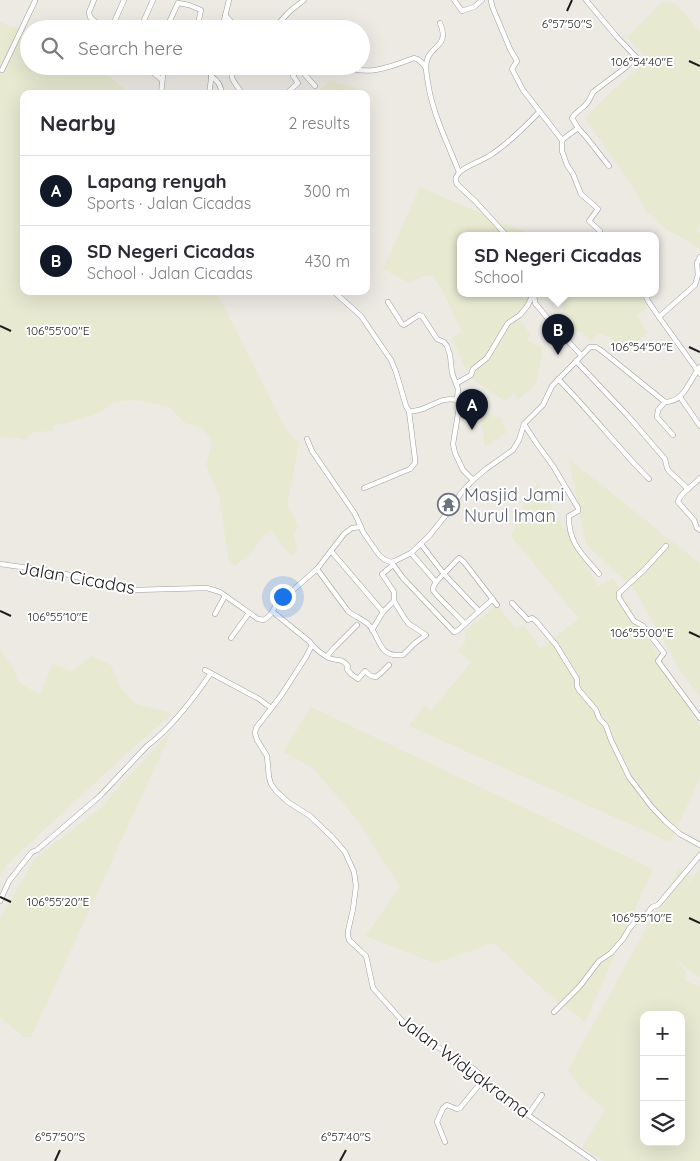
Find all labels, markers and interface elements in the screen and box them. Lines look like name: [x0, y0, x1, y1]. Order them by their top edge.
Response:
text: 6°57'50"S: [542, 16, 592, 31]
search box: [20, 20, 370, 75]
icon: search: [38, 34, 66, 62]
text: Search here: [78, 36, 183, 60]
text: 106°54'40"E: [611, 54, 673, 69]
text: Nearby: [40, 110, 116, 136]
text: 2 results: [288, 113, 350, 133]
text: Lapang renyah: [87, 169, 227, 193]
text: A: [51, 181, 61, 201]
text: 300 m: [304, 181, 350, 201]
text: Sports · Jalan Cicadas: [87, 193, 251, 213]
popup: [457, 232, 659, 297]
text: SD Negeri Cicadas: [87, 239, 255, 263]
text: SD Negeri Cicadas: [474, 243, 642, 267]
text: B: [51, 251, 61, 271]
text: 430 m: [305, 251, 350, 271]
text: School · Jalan Cicadas: [87, 263, 253, 283]
text: School: [474, 267, 524, 287]
pin: B: [542, 314, 574, 355]
text: 106°55'00"E: [26, 323, 90, 338]
text: 106°54'50"E: [611, 339, 673, 354]
pin: A: [456, 389, 488, 430]
place label: Masjid Jami Nurul Iman: [464, 483, 564, 527]
temple icon: Masjid Jami Nurul Iman: [436, 493, 460, 517]
street label: Jalan Cicadas: [17, 556, 137, 599]
your location: [270, 584, 296, 610]
text: 106°55'10"E: [28, 609, 88, 624]
text: 106°55'00"E: [610, 625, 674, 640]
text: 106°55'20"E: [27, 894, 89, 909]
text: 106°55'10"E: [612, 910, 672, 925]
street label: Jalan Widyakrama: [394, 1008, 535, 1123]
map controls: [640, 1011, 685, 1146]
button: +: [640, 1011, 685, 1056]
button: −: [640, 1056, 685, 1101]
button: layers: [640, 1101, 685, 1146]
text: 6°57'50"S: [35, 1129, 85, 1144]
text: 6°57'40"S: [321, 1129, 371, 1144]

